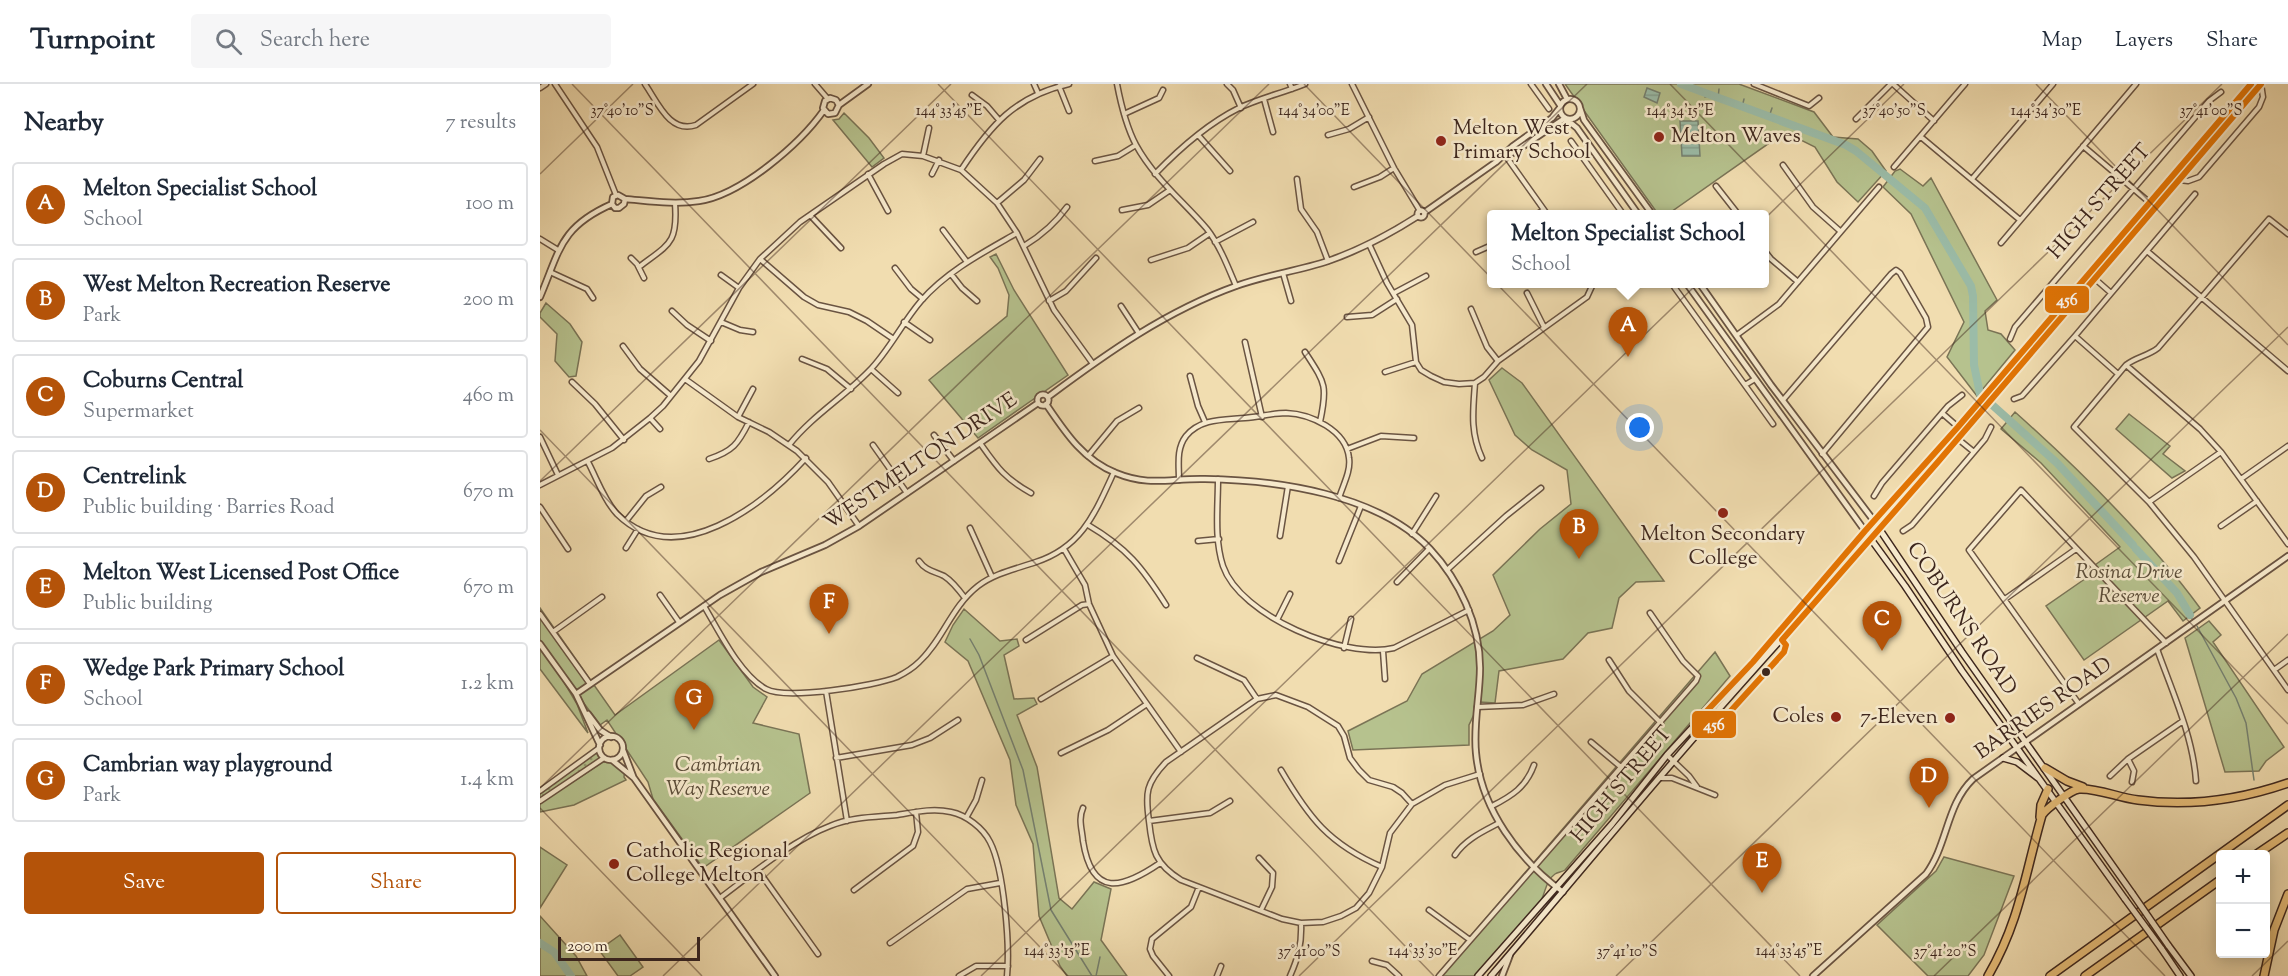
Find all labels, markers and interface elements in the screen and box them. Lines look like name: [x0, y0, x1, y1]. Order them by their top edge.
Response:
search box: [191, 14, 611, 68]
text: Turnpoint: [30, 21, 155, 61]
icon: search: [212, 25, 245, 58]
text: Search here: [260, 25, 370, 57]
text: Map: [2042, 26, 2082, 56]
text: Layers: [2115, 26, 2173, 56]
text: Share: [2206, 26, 2258, 56]
text: 37°40'10"S: [590, 101, 654, 122]
text: 144°33'45"E: [916, 101, 982, 122]
text: 144°34'00"E: [1278, 101, 1350, 122]
text: 144°34'15"E: [1646, 101, 1714, 122]
text: 37°40'50"S: [1862, 101, 1926, 122]
text: 144°34'30"E: [2011, 101, 2081, 122]
text: 37°41'00"S: [2179, 101, 2243, 122]
text: Nearby: [24, 105, 104, 142]
text: 7 results: [445, 109, 516, 138]
place label: Melton West Primary School: [1453, 114, 1591, 168]
place label: Melton Waves: [1671, 122, 1801, 152]
marker: Melton Waves: [1652, 130, 1666, 144]
marker: Melton West Primary School: [1434, 134, 1448, 148]
street label: HIGH STREET: [2041, 138, 2159, 266]
text: Melton Specialist School: [83, 174, 317, 206]
text: A: [37, 190, 54, 219]
text: 100 m: [465, 190, 514, 219]
text: School: [83, 206, 143, 235]
popup: [1487, 210, 1769, 288]
text: Melton Specialist School: [1511, 219, 1745, 251]
text: School: [1511, 251, 1571, 280]
text: West Melton Recreation Reserve: [83, 270, 390, 302]
line badge: 456: [2044, 285, 2090, 314]
text: B: [39, 286, 52, 315]
text: 200 m: [463, 286, 514, 315]
text: 456: [2055, 290, 2078, 313]
text: Park: [83, 302, 121, 331]
pin: A: [1608, 308, 1648, 357]
text: Coburns Central: [83, 366, 243, 398]
text: C: [37, 382, 54, 411]
text: 460 m: [463, 382, 514, 411]
street label: WESTMELTON DRIVE: [818, 386, 1024, 538]
text: Supermarket: [83, 398, 194, 427]
your location: [1625, 413, 1654, 442]
text: Centrelink: [83, 462, 186, 494]
text: D: [38, 478, 53, 507]
text: 670 m: [463, 478, 514, 507]
text: Public building · Barries Road: [83, 494, 335, 523]
marker: Melton Secondary College: [1716, 506, 1730, 520]
pin: B: [1560, 510, 1598, 559]
place label: Melton Secondary College: [1641, 520, 1806, 574]
street label: COBURNS ROAD: [1898, 536, 2024, 702]
text: Melton West Licensed Post Office: [83, 558, 399, 590]
park label: Rosina Drive Reserve: [2075, 558, 2183, 612]
text: E: [39, 574, 52, 603]
text: 670 m: [463, 574, 514, 603]
pin: F: [810, 584, 848, 634]
text: Public building: [83, 590, 213, 619]
pin: C: [1862, 602, 1902, 651]
street label: BARRIES ROAD: [1969, 650, 2119, 768]
text: Wedge Park Primary School: [83, 654, 344, 686]
unlabelled marker: [1760, 666, 1772, 678]
text: F: [40, 670, 51, 699]
text: 1.2 km: [461, 670, 514, 699]
pin: G: [674, 680, 714, 730]
text: School: [83, 686, 143, 715]
place label: Coles: [1773, 702, 1824, 732]
place label: 7-Eleven: [1860, 703, 1938, 733]
line badge: 456: [1691, 710, 1737, 739]
marker: Coles: [1829, 710, 1843, 724]
marker: 7-Eleven: [1943, 711, 1957, 725]
text: 456: [1702, 715, 1725, 738]
street label: HIGH STREET: [1564, 720, 1680, 850]
text: Cambrian way playground: [83, 750, 332, 782]
park label: Cambrian Way Reserve: [666, 751, 770, 805]
pin: D: [1910, 758, 1948, 808]
text: G: [37, 766, 54, 795]
text: 1.4 km: [460, 766, 514, 795]
text: Park: [83, 782, 121, 811]
place label: Catholic Regional College Melton: [626, 837, 788, 891]
pin: E: [1742, 844, 1782, 893]
map controls: [2216, 850, 2270, 958]
button: +: [2216, 850, 2270, 904]
button: Save: [24, 852, 264, 914]
button: Share: [276, 852, 516, 914]
marker: Catholic Regional College Melton: [607, 857, 621, 871]
button: −: [2216, 904, 2270, 958]
scale bar: [558, 934, 700, 962]
text: 200 m: [567, 936, 608, 959]
text: 144°33'15"E: [1024, 941, 1090, 962]
text: 144°33'30"E: [1389, 941, 1457, 962]
text: 144°33'45"E: [1756, 941, 1822, 962]
text: 37°41'00"S: [1277, 942, 1341, 963]
text: 37°41'10"S: [1597, 942, 1658, 963]
text: 37°41'20"S: [1914, 942, 1976, 963]

